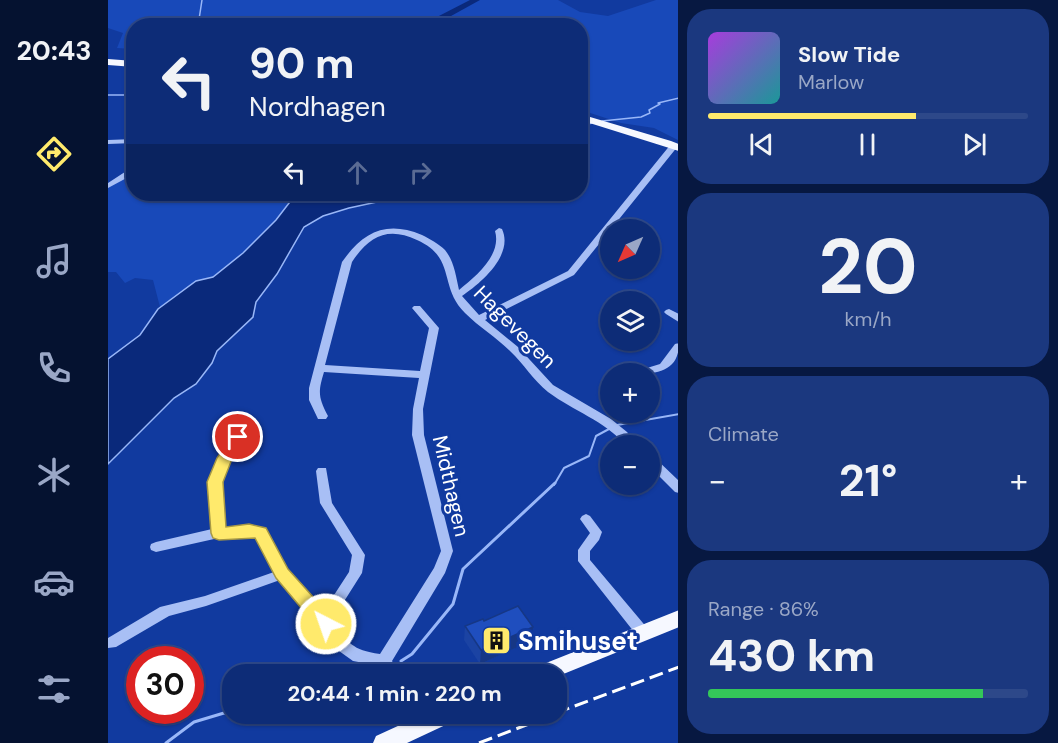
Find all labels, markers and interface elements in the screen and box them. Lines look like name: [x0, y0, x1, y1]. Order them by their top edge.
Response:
text: 20:43: [16, 33, 92, 68]
text: 90 m: [249, 36, 355, 91]
text: Slow Tide: [798, 40, 900, 69]
icon: left: [150, 42, 228, 120]
text: Marlow: [798, 69, 864, 95]
text: Nordhagen: [249, 89, 386, 124]
icon: previous: [745, 128, 778, 161]
icon: pause: [851, 128, 884, 161]
icon: next: [958, 128, 991, 161]
icon: directions: [33, 133, 75, 175]
icon: left: [278, 156, 311, 189]
icon: ahead: [341, 156, 374, 189]
icon: right: [404, 156, 437, 189]
text: 20: [818, 216, 918, 317]
north arrow: [600, 219, 660, 279]
map controls: [600, 219, 660, 495]
icon: music: [33, 240, 75, 282]
street label: Hagevegen: [468, 280, 562, 374]
button: layers: [600, 291, 660, 351]
text: km/h: [844, 306, 892, 332]
icon: phone: [33, 347, 75, 389]
button: +: [600, 363, 660, 423]
pin: [212, 411, 263, 462]
icon: arrive: [221, 420, 254, 453]
text: Climate: [708, 421, 779, 447]
street label: Midthagen: [426, 433, 476, 539]
button: −: [600, 435, 660, 495]
text: 21°: [839, 451, 897, 510]
icon: climate: [33, 454, 75, 496]
text: −: [708, 459, 726, 502]
text: +: [1010, 459, 1028, 502]
icon: car: [33, 561, 75, 603]
position arrow: [294, 592, 358, 656]
text: Range · 86%: [708, 596, 819, 622]
place label: Smihuset: [518, 624, 638, 658]
building icon: Smihuset: [481, 625, 513, 657]
text: 430 km: [708, 626, 875, 685]
speed limit sign: 30: [126, 646, 204, 724]
icon: filters: [33, 668, 75, 710]
text: 20:44 · 1 min · 220 m: [287, 679, 502, 708]

